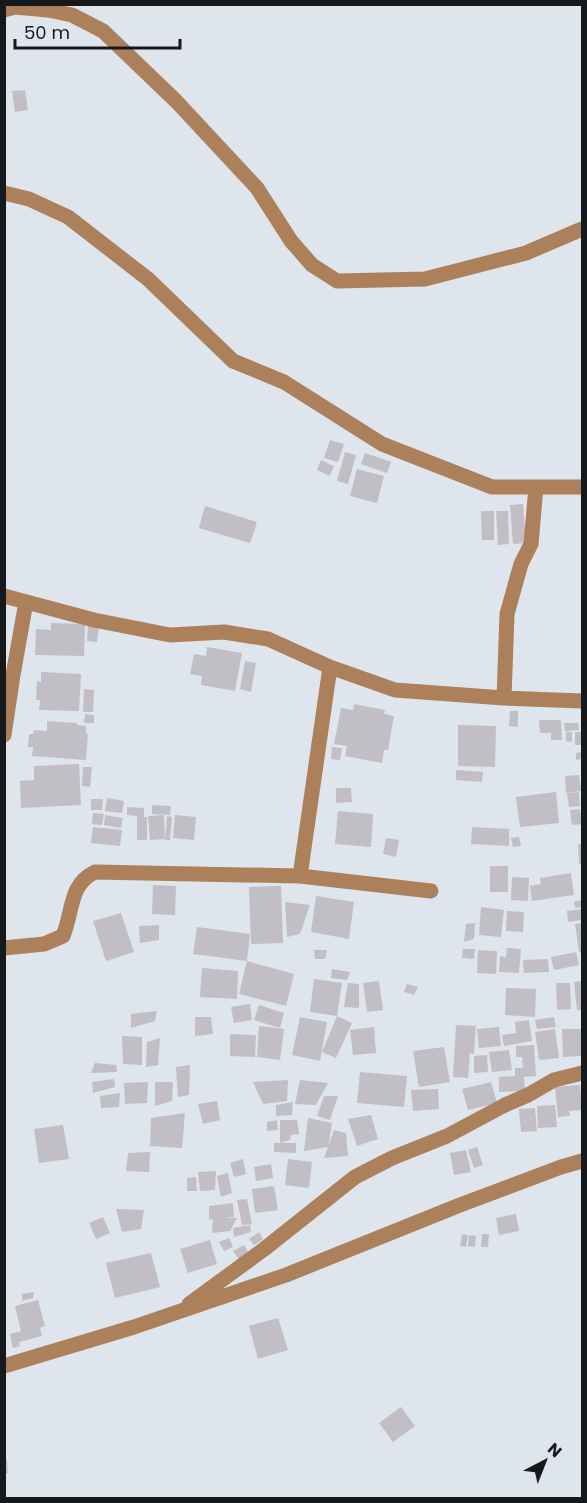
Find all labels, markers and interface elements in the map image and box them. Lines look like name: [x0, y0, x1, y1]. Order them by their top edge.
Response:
scale bar: [15, 12, 180, 50]
text: 50 m: [24, 20, 70, 45]
north arrow: [515, 1431, 575, 1491]
text: N: [543, 1438, 567, 1463]

